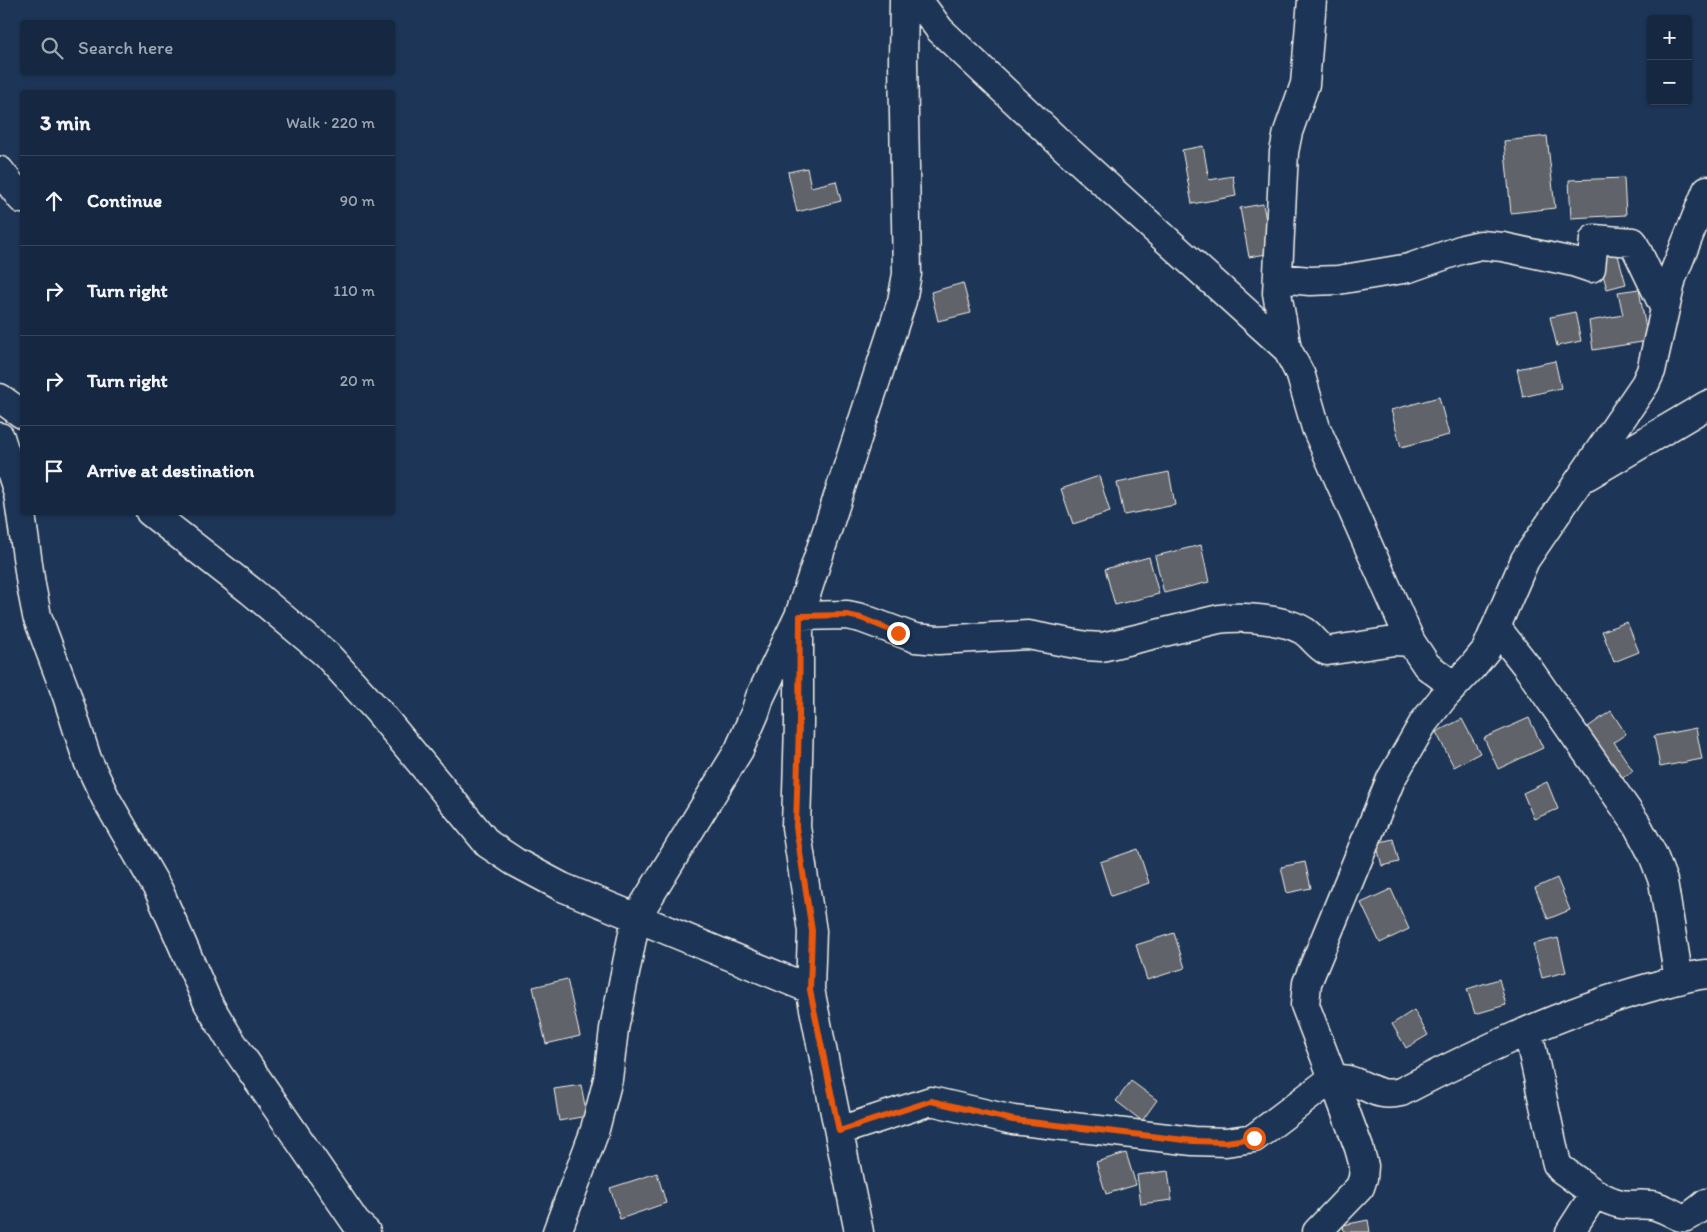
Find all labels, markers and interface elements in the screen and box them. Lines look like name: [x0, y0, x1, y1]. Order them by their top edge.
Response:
map controls: [1647, 15, 1692, 105]
button: +: [1647, 15, 1692, 60]
search box: [20, 20, 395, 75]
icon: search: [38, 34, 66, 62]
text: Search here: [78, 36, 173, 59]
button: −: [1647, 60, 1692, 105]
text: 3 min: [40, 110, 90, 135]
text: Walk · 220 m: [286, 113, 375, 132]
icon: ahead: [40, 187, 68, 215]
text: Continue: [87, 189, 162, 212]
text: 90 m: [340, 191, 375, 210]
icon: right: [40, 277, 68, 305]
text: Turn right: [87, 279, 168, 302]
text: 110 m: [333, 281, 375, 300]
icon: right: [40, 367, 68, 395]
text: Turn right: [87, 369, 168, 392]
text: 20 m: [340, 371, 375, 390]
icon: arrive: [40, 457, 68, 485]
text: Arrive at destination: [87, 459, 254, 482]
route end: [887, 622, 910, 645]
route start: [1243, 1127, 1266, 1150]

